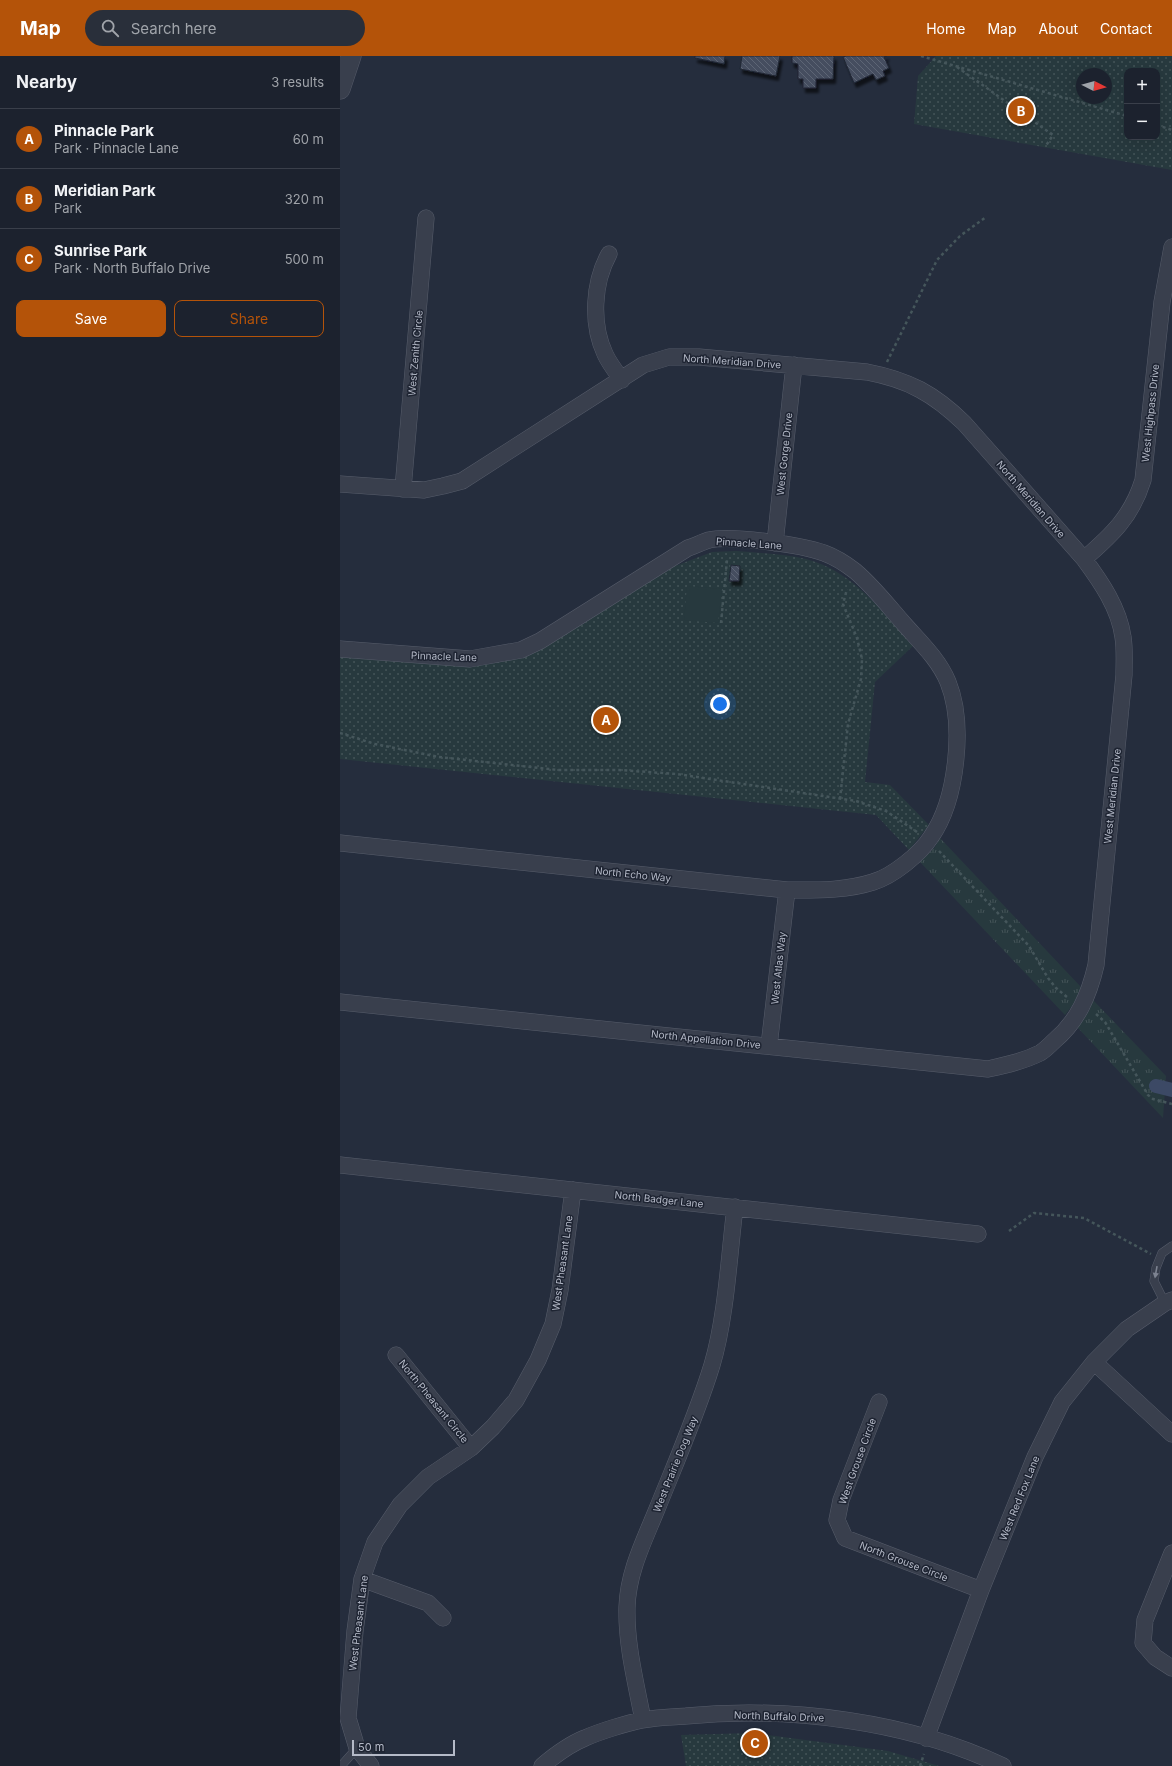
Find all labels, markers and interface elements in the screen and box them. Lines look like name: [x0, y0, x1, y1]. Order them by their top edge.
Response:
search box: [85, 10, 365, 46]
text: Map: [20, 17, 61, 40]
icon: search: [99, 17, 121, 39]
text: Search here: [131, 19, 216, 38]
text: Home: [926, 20, 965, 37]
text: Map: [987, 20, 1017, 37]
text: About: [1039, 20, 1078, 37]
text: Contact: [1100, 20, 1152, 37]
north arrow: [1076, 68, 1112, 104]
map controls: [1124, 68, 1160, 140]
button: +: [1124, 68, 1160, 104]
text: Nearby: [16, 72, 77, 92]
text: 3 results: [271, 74, 324, 90]
pin: B: [1008, 96, 1034, 126]
button: −: [1124, 104, 1160, 140]
text: Pinnacle Park: [54, 121, 154, 140]
text: A: [24, 131, 34, 147]
text: 60 m: [293, 131, 324, 147]
text: Park · Pinnacle Lane: [54, 140, 179, 156]
text: Meridian Park: [54, 181, 156, 200]
text: B: [25, 191, 33, 207]
text: 320 m: [285, 191, 324, 207]
text: Park: [54, 200, 82, 216]
text: Sunrise Park: [54, 241, 147, 260]
text: C: [24, 251, 34, 267]
text: 500 m: [285, 251, 324, 267]
text: Park · North Buffalo Drive: [54, 260, 210, 276]
button: Save: [16, 300, 166, 337]
button: Share: [174, 300, 324, 337]
street label: West Zenith Circle: [405, 309, 425, 396]
street label: North Meridian Drive: [683, 352, 782, 370]
street label: West Highpass Drive: [1139, 363, 1161, 463]
street label: West Gorge Drive: [774, 412, 794, 496]
street label: North Meridian Drive: [994, 458, 1068, 540]
street label: Pinnacle Lane: [716, 535, 783, 551]
street label: Pinnacle Lane: [411, 649, 477, 663]
your location: [710, 694, 730, 714]
pin: A: [593, 705, 619, 735]
street label: West Meridian Drive: [1101, 748, 1123, 844]
street label: North Echo Way: [594, 864, 672, 884]
street label: West Atlas Way: [768, 931, 788, 1005]
street label: North Appellation Drive: [651, 1027, 762, 1051]
street label: North Badger Lane: [614, 1188, 704, 1210]
street label: West Pheasant Lane: [549, 1214, 575, 1312]
one-way arrow: [1152, 1266, 1158, 1279]
street label: North Pheasant Circle: [397, 1357, 471, 1445]
street label: West Prairie Dog Way: [650, 1414, 700, 1514]
street label: West Grouse Circle: [836, 1416, 878, 1506]
street label: West Red Fox Lane: [997, 1454, 1042, 1542]
street label: North Grouse Circle: [858, 1539, 950, 1583]
street label: West Pheasant Lane: [346, 1574, 370, 1672]
street label: North Buffalo Drive: [734, 1708, 825, 1724]
pin: C: [742, 1728, 768, 1758]
scale bar: [352, 1738, 455, 1757]
text: 50 m: [358, 1740, 384, 1754]

